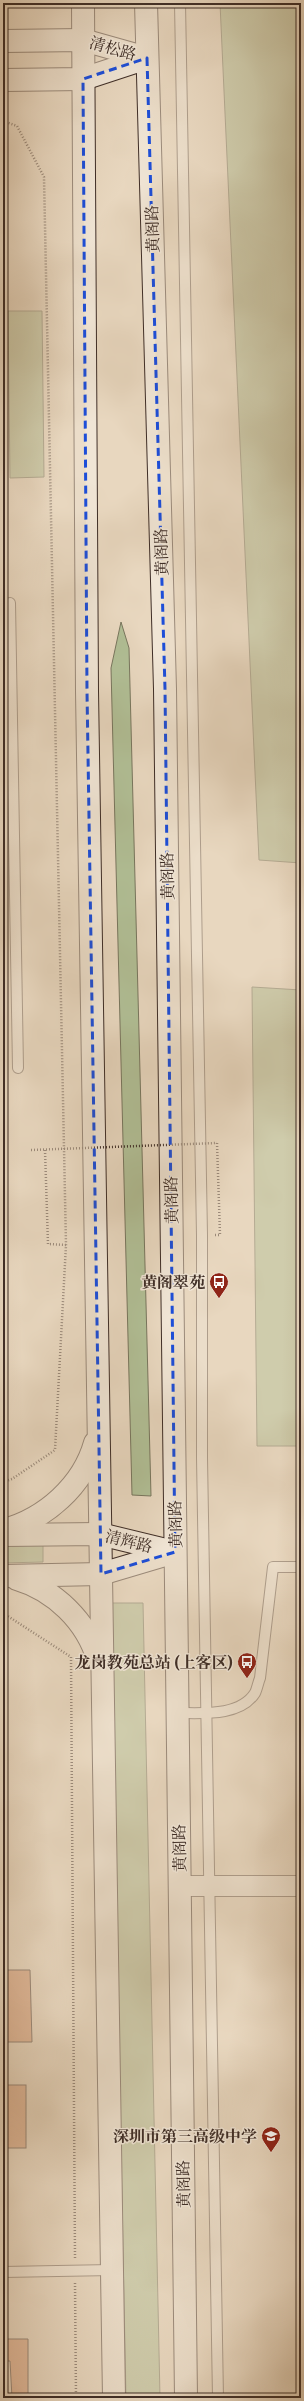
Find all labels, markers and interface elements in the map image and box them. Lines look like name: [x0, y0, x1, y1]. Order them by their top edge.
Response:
street label: 清松路: [87, 30, 139, 66]
street label: 黄阁路: [139, 205, 165, 253]
street label: 黄阁路: [148, 528, 174, 576]
street label: 黄阁路: [155, 852, 179, 900]
street label: 黄阁路: [159, 1176, 183, 1224]
place label: 黄阁翠苑: [141, 1270, 206, 1294]
bus stop icon: 黄阁翠苑: [208, 1271, 230, 1299]
street label: 黄阁路: [163, 1500, 187, 1548]
street label: 清辉路: [103, 1524, 155, 1558]
place label: 龙岗教苑总站 (上客区): [75, 1650, 233, 1674]
bus stop icon: 龙岗教苑总站 (上客区): [236, 1651, 258, 1679]
street label: 黄阁路: [167, 1824, 191, 1872]
place label: 深圳市第三高级中学: [113, 2124, 257, 2148]
school or university icon: 深圳市第三高级中学: [260, 2125, 282, 2153]
street label: 黄阁路: [171, 2160, 195, 2208]

